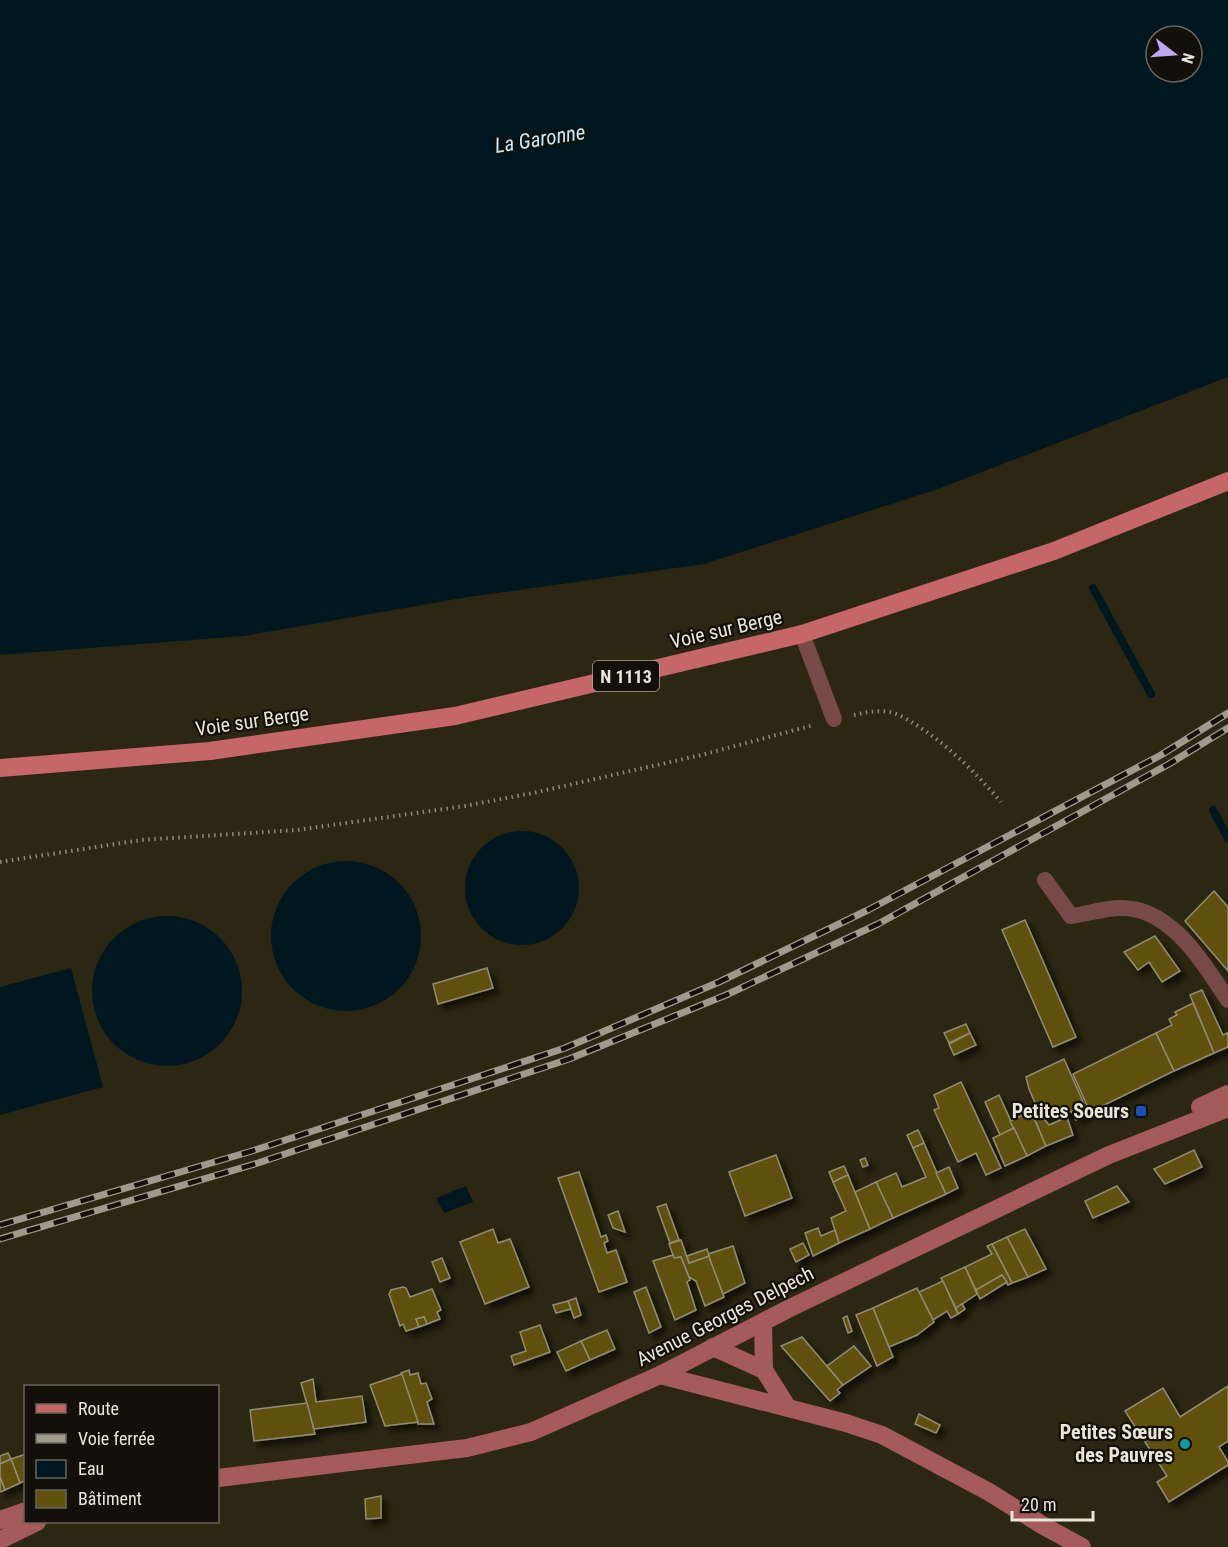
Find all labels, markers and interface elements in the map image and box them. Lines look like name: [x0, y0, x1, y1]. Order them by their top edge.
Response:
north arrow: [1144, 24, 1204, 84]
text: N: [1177, 51, 1198, 66]
water label: La Garonne: [493, 120, 587, 158]
street label: Voie sur Berge: [668, 604, 784, 654]
road number: N 1113: [593, 661, 659, 691]
street label: Voie sur Berge: [194, 701, 310, 741]
place label: Petites Soeurs: [1012, 1099, 1129, 1123]
marker: Petites Soeurs: [1134, 1104, 1148, 1118]
street label: Avenue Georges Delpech: [632, 1261, 818, 1371]
legend: [24, 1385, 219, 1523]
text: Route: [78, 1398, 119, 1419]
place label: Petites Sœurs des Pauvres: [1060, 1420, 1173, 1467]
text: Voie ferrée: [78, 1428, 155, 1449]
marker: Petites Sœurs des Pauvres: [1178, 1437, 1192, 1451]
text: Eau: [78, 1458, 104, 1479]
scale bar: [1012, 1484, 1093, 1522]
text: Bâtiment: [78, 1488, 142, 1509]
text: 20 m: [1021, 1494, 1056, 1515]

